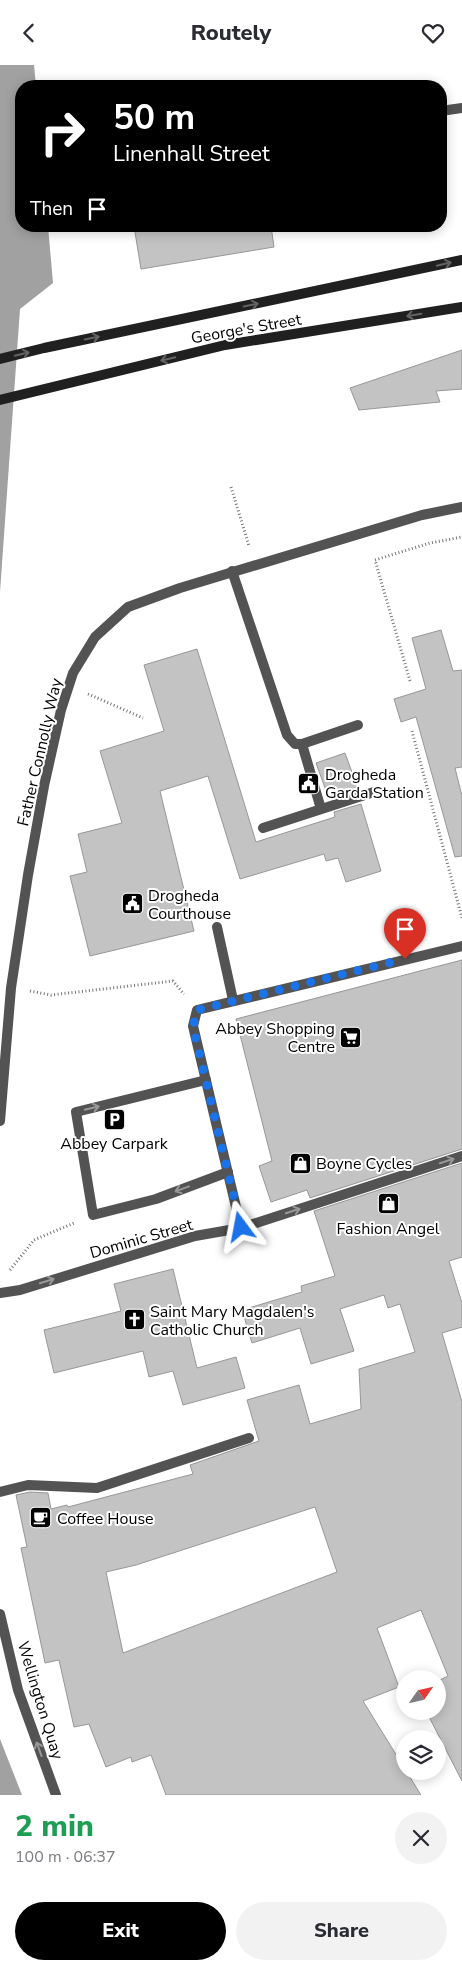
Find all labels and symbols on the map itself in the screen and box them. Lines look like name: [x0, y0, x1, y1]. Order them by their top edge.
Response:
one-way arrow: [436, 258, 452, 268]
one-way arrow: [243, 300, 259, 309]
street label: George's Street: [189, 308, 303, 350]
one-way arrow: [406, 310, 422, 320]
one-way arrow: [84, 333, 100, 343]
one-way arrow: [14, 349, 30, 358]
one-way arrow: [160, 355, 176, 364]
street label: Father Connolly Way: [12, 675, 68, 828]
place label: Drogheda Garda Station: [325, 764, 424, 804]
public building icon: Drogheda Garda Station: [297, 771, 321, 795]
place label: Drogheda Courthouse: [148, 885, 231, 925]
public building icon: Drogheda Courthouse: [120, 892, 144, 916]
pin: [384, 908, 426, 959]
place label: Abbey Shopping Centre: [215, 1018, 335, 1058]
supermarket icon: Abbey Shopping Centre: [339, 1025, 363, 1049]
one-way arrow: [84, 1103, 100, 1112]
parking icon: Abbey Carpark: [102, 1107, 126, 1131]
place label: Abbey Carpark: [60, 1133, 169, 1155]
shop icon: Boyne Cycles: [288, 1151, 312, 1175]
place label: Boyne Cycles: [316, 1153, 412, 1175]
one-way arrow: [439, 1155, 455, 1165]
one-way arrow: [175, 1185, 190, 1194]
shop icon: Fashion Angel: [376, 1192, 400, 1216]
position arrow: [214, 1200, 266, 1252]
one-way arrow: [285, 1205, 301, 1215]
street label: Dominic Street: [87, 1214, 196, 1264]
place label: Fashion Angel: [337, 1218, 440, 1240]
one-way arrow: [39, 1276, 55, 1286]
place label: Saint Mary Magdalen's Catholic Church: [150, 1301, 314, 1341]
church icon: Saint Mary Magdalen's Catholic Church: [122, 1308, 146, 1332]
cafe icon: Coffee House: [29, 1506, 53, 1530]
place label: Coffee House: [57, 1508, 154, 1530]
street label: Wellington Quay: [12, 1639, 69, 1763]
north arrow: [396, 1670, 446, 1720]
one-way arrow: [34, 1741, 44, 1757]

